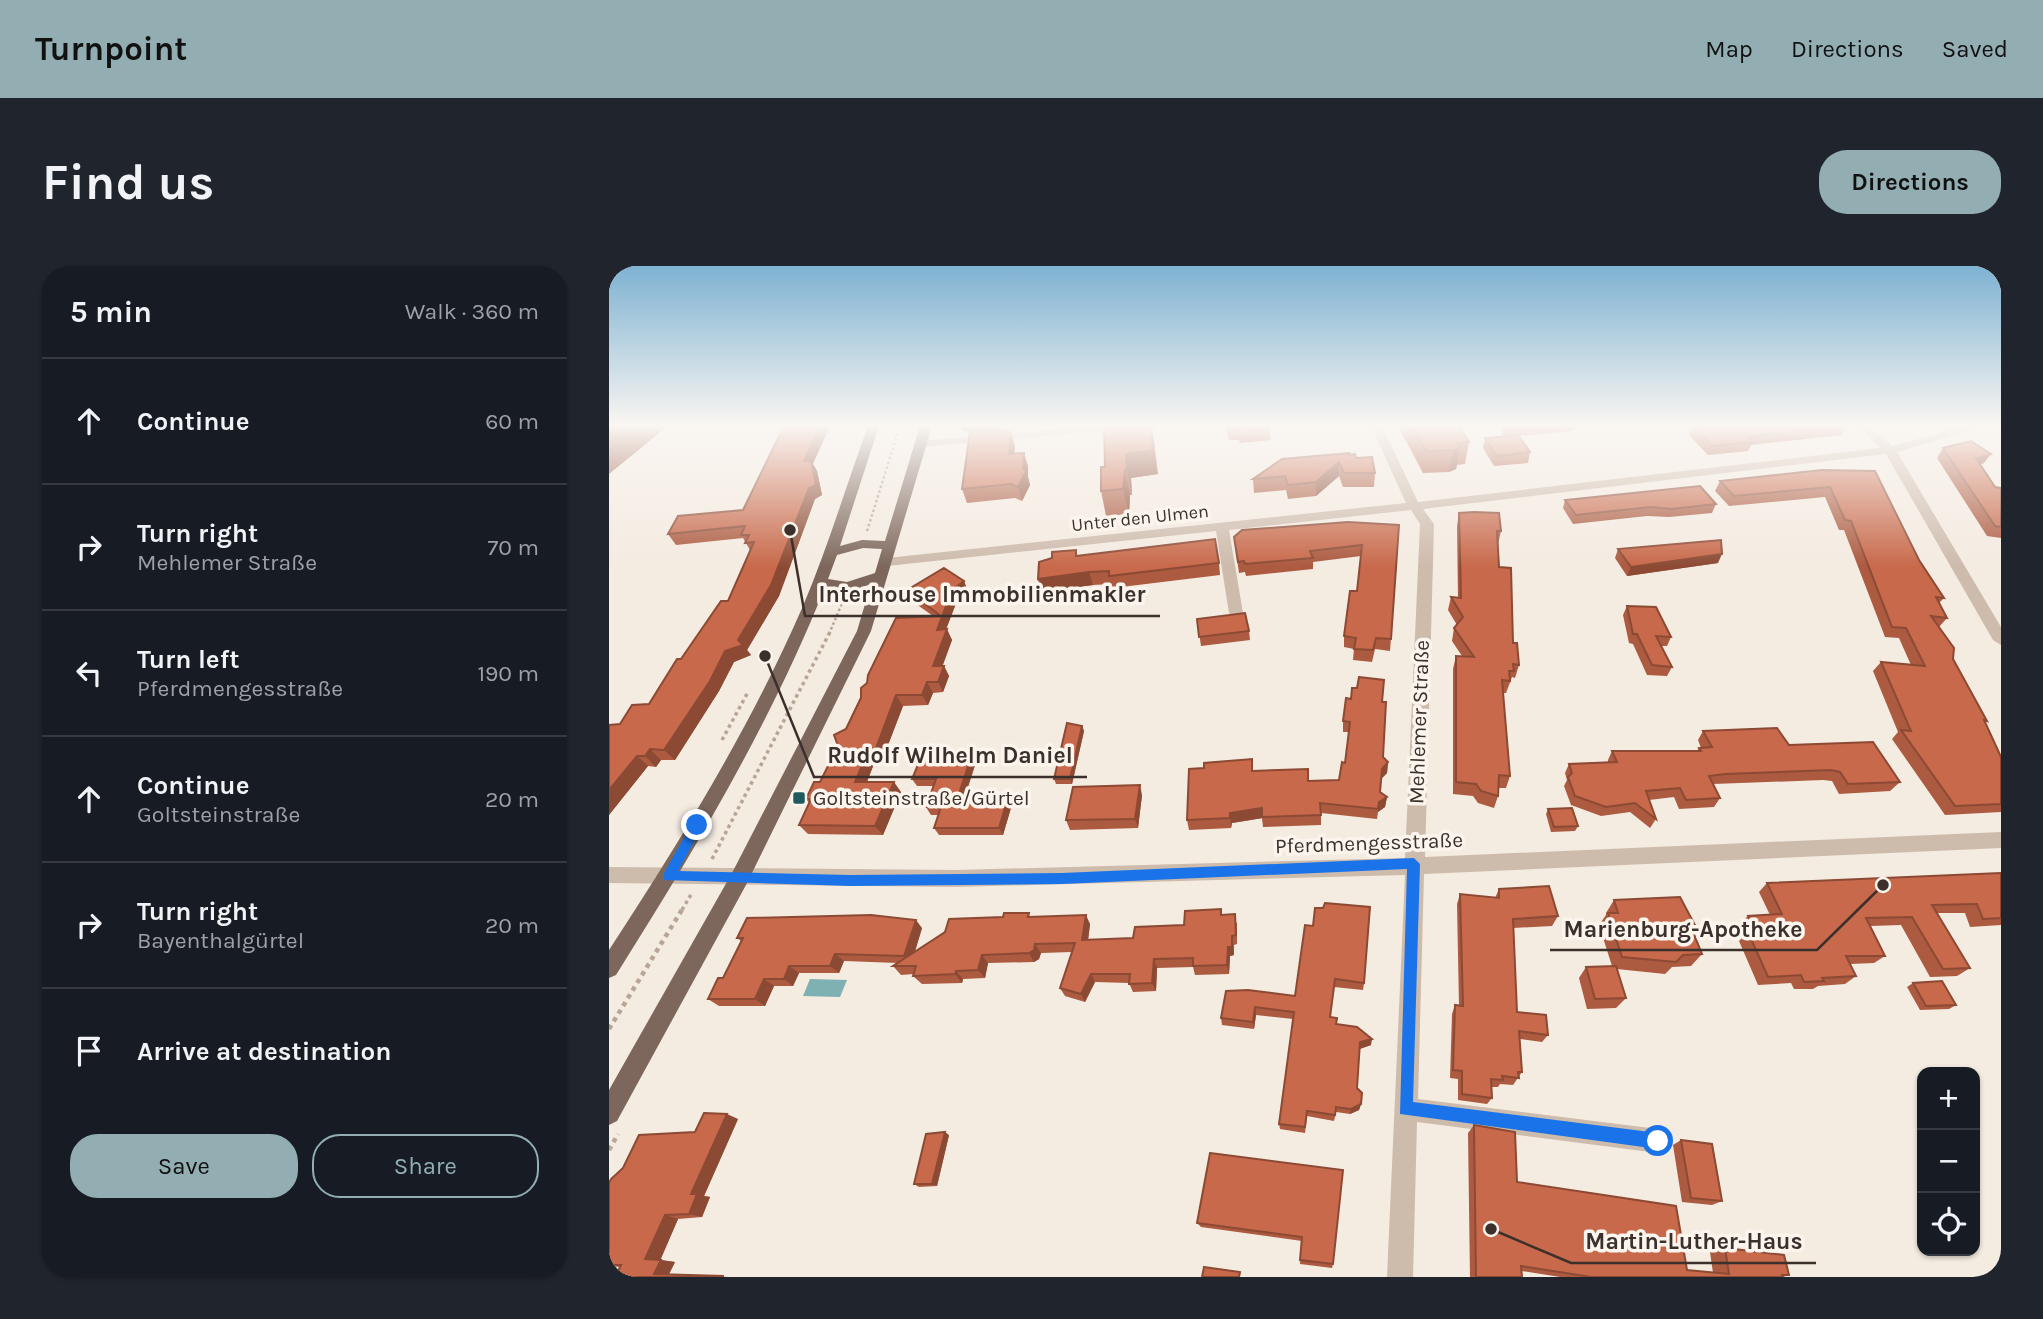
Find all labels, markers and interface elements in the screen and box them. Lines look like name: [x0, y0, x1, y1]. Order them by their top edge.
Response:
text: Turnpoint: [35, 30, 187, 68]
text: Map: [1705, 35, 1753, 63]
text: Directions: [1791, 35, 1904, 63]
text: Saved: [1942, 35, 2008, 63]
button: Directions: [1819, 150, 2001, 214]
text: Find us: [42, 154, 214, 211]
text: 5 min: [70, 294, 152, 330]
text: Walk · 360 m: [405, 298, 539, 325]
icon: ahead: [70, 402, 108, 440]
text: Continue: [137, 406, 249, 437]
text: 60 m: [485, 408, 539, 435]
street label: Unter den Ulmen: [1070, 500, 1210, 536]
text: Turn right: [137, 518, 258, 549]
icon: right: [70, 528, 108, 566]
text: 70 m: [488, 534, 539, 561]
text: Mehlemer Straße: [137, 549, 317, 576]
callout: Interhouse Immobilienmakler: [805, 572, 1160, 616]
text: Interhouse Immobilienmakler: [818, 581, 1146, 608]
street label: Mehlemer Straße: [1404, 639, 1434, 805]
text: Turn left: [137, 644, 239, 675]
icon: left: [70, 654, 108, 692]
text: 190 m: [477, 660, 539, 687]
text: Pferdmengesstraße: [137, 675, 343, 702]
callout: Rudolf Wilhelm Daniel: [814, 733, 1087, 777]
text: Rudolf Wilhelm Daniel: [827, 742, 1073, 769]
text: Continue: [137, 770, 249, 801]
icon: ahead: [70, 780, 108, 818]
text: 20 m: [485, 786, 539, 813]
place label: Goltsteinstraße/Gürtel: [813, 786, 1030, 810]
marker: Goltsteinstraße/Gürtel: [791, 790, 807, 806]
text: Goltsteinstraße: [137, 801, 300, 828]
route end: [681, 809, 712, 840]
street label: Pferdmengesstraße: [1275, 828, 1463, 858]
text: Turn right: [137, 896, 258, 927]
icon: right: [70, 906, 108, 944]
callout: Marienburg-Apotheke: [1550, 906, 1817, 950]
text: 20 m: [485, 912, 539, 939]
text: Marienburg-Apotheke: [1564, 916, 1802, 943]
text: Bayenthalgürtel: [137, 927, 304, 954]
icon: arrive: [70, 1032, 108, 1070]
text: Arrive at destination: [137, 1036, 391, 1067]
map controls: [1917, 1067, 1980, 1256]
button: +: [1917, 1067, 1980, 1130]
route start: [1642, 1125, 1673, 1156]
button: −: [1917, 1130, 1980, 1193]
button: Save: [70, 1134, 298, 1198]
button: Share: [312, 1134, 539, 1198]
button: locate: [1917, 1193, 1980, 1256]
callout: Martin-Luther-Haus: [1571, 1219, 1816, 1263]
text: Martin-Luther-Haus: [1585, 1228, 1803, 1255]

